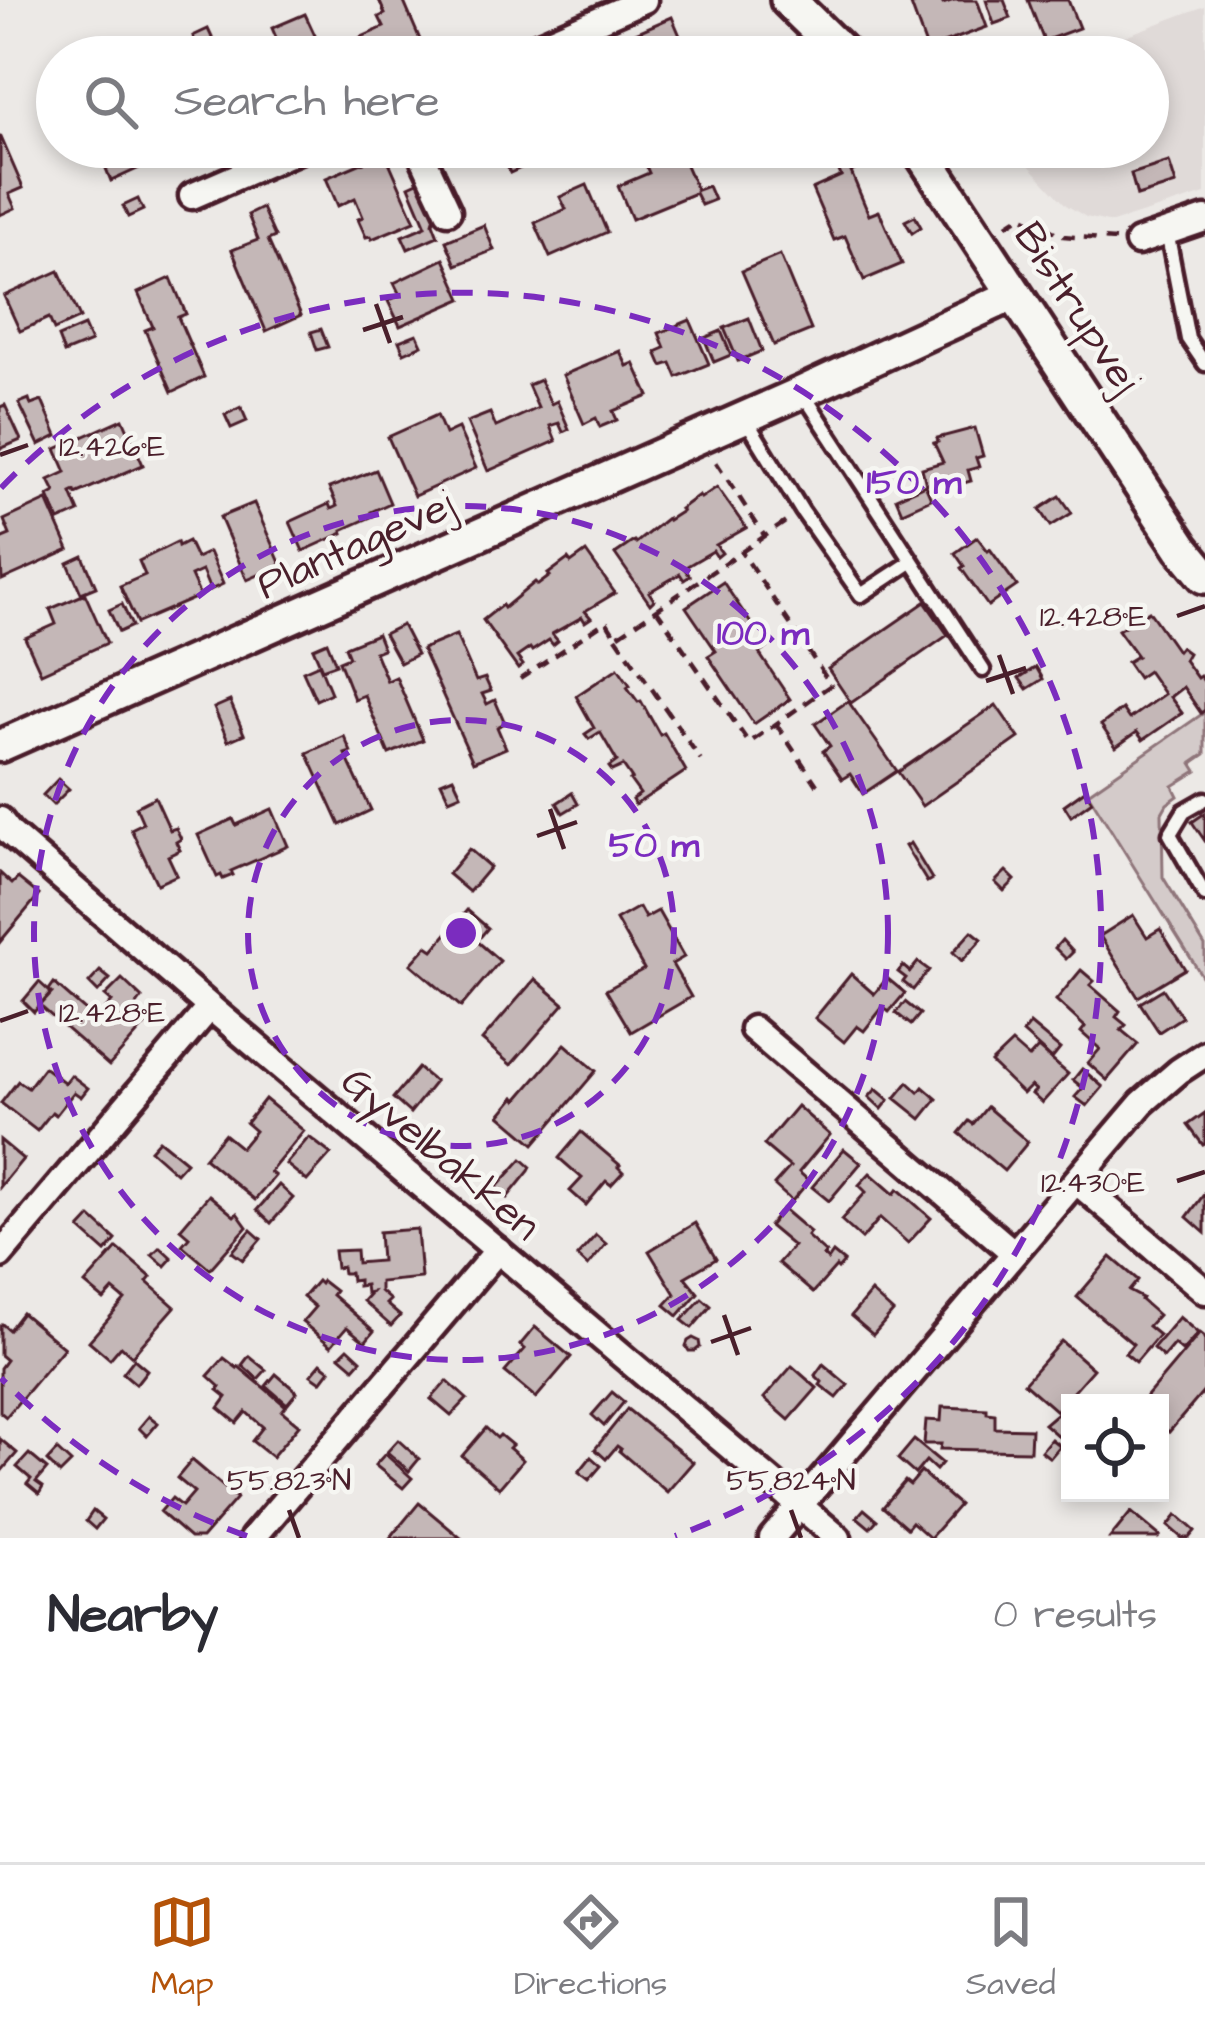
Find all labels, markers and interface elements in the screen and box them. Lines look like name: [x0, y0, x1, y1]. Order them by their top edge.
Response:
search box: [36, 36, 1169, 168]
icon: search: [78, 69, 144, 135]
text: Search here: [174, 71, 440, 133]
street label: Bistrupvej: [999, 211, 1154, 406]
text: 12.426°E: [59, 426, 165, 468]
text: 150 m: [866, 457, 963, 508]
street label: Plantagevej: [248, 476, 465, 615]
text: 12.428°E: [1040, 596, 1147, 638]
text: 100 m: [717, 608, 810, 659]
text: 50 m: [609, 820, 700, 871]
centre of rings: [440, 912, 482, 954]
text: 12.428°E: [59, 992, 166, 1034]
street label: Gyvelbakken: [328, 1054, 552, 1256]
text: 12.430°E: [1041, 1162, 1145, 1204]
map controls: [1061, 1394, 1169, 1502]
button: locate: [1061, 1394, 1169, 1502]
text: 55.823°N: [227, 1460, 351, 1502]
text: 55.824°N: [726, 1460, 856, 1502]
text: Nearby: [48, 1581, 218, 1652]
text: 0 results: [993, 1589, 1157, 1643]
tab: Map: [149, 1889, 215, 2007]
tab: Directions: [514, 1889, 667, 2007]
tab: Saved: [966, 1889, 1056, 2007]

